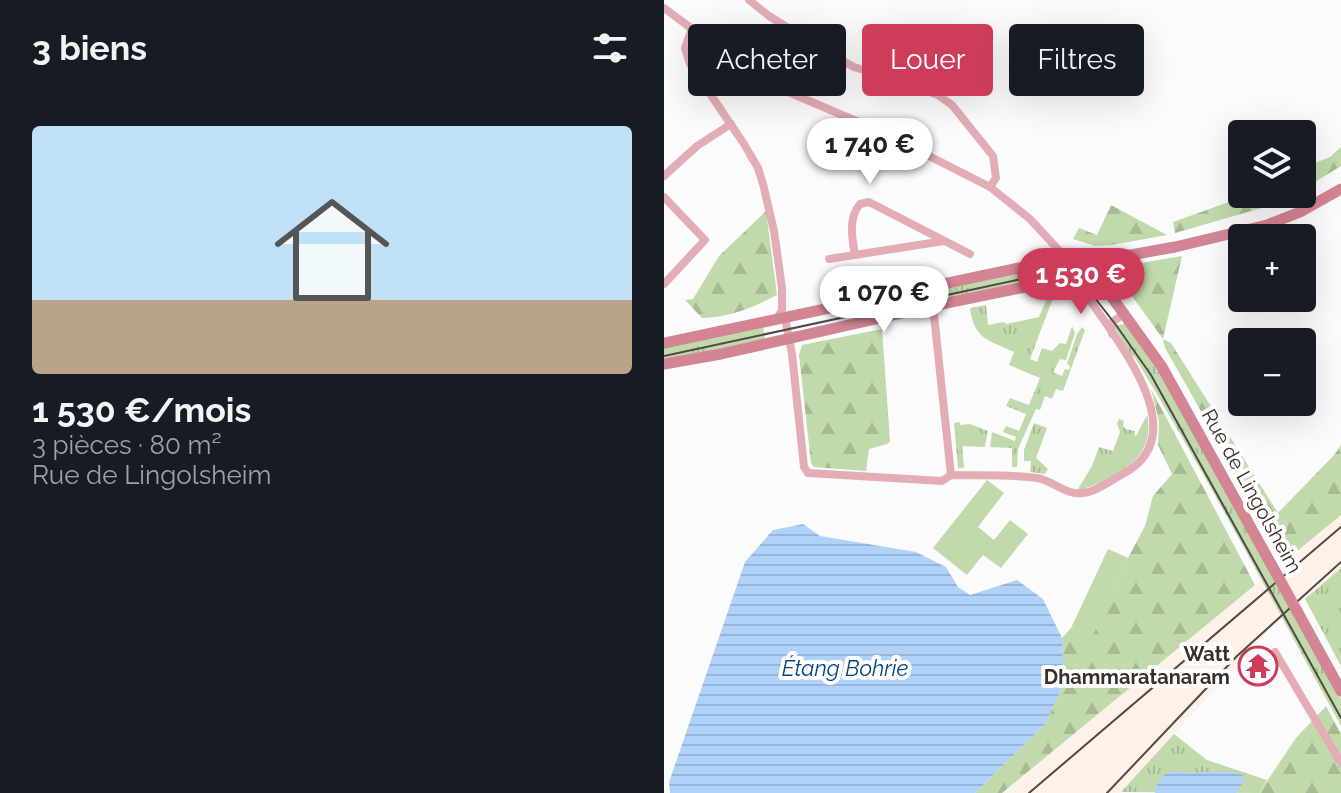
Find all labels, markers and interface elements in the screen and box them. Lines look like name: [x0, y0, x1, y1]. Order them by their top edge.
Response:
chip: Acheter: [688, 24, 846, 96]
chip: Louer: [862, 24, 993, 96]
chip: Filtres: [1009, 24, 1144, 96]
icon: filters: [588, 26, 632, 70]
text: 3 biens: [32, 28, 147, 68]
pin: 1 740 €: [796, 118, 944, 186]
map controls: [1228, 120, 1316, 416]
button: layers: [1228, 120, 1316, 208]
text: 1 740 €: [825, 129, 915, 159]
icon: home: [260, 178, 404, 322]
button: +: [1228, 224, 1316, 312]
pin: 1 530 €: [1007, 248, 1155, 316]
text: 1 530 €: [1036, 259, 1126, 289]
pin: 1 070 €: [810, 266, 958, 334]
text: 1 070 €: [838, 277, 930, 307]
button: −: [1228, 328, 1316, 416]
text: 1 530 €/mois: [32, 390, 251, 430]
street label: Rue de Lingolsheim: [1197, 405, 1307, 577]
text: 3 pièces · 80 m²: [32, 430, 222, 460]
text: Rue de Lingolsheim: [32, 460, 271, 490]
place label: Watt Dhammaratanaram: [1044, 642, 1230, 689]
temple icon: Watt Dhammaratanaram: [1237, 645, 1279, 687]
water label: Étang Bohrie: [782, 655, 909, 681]

